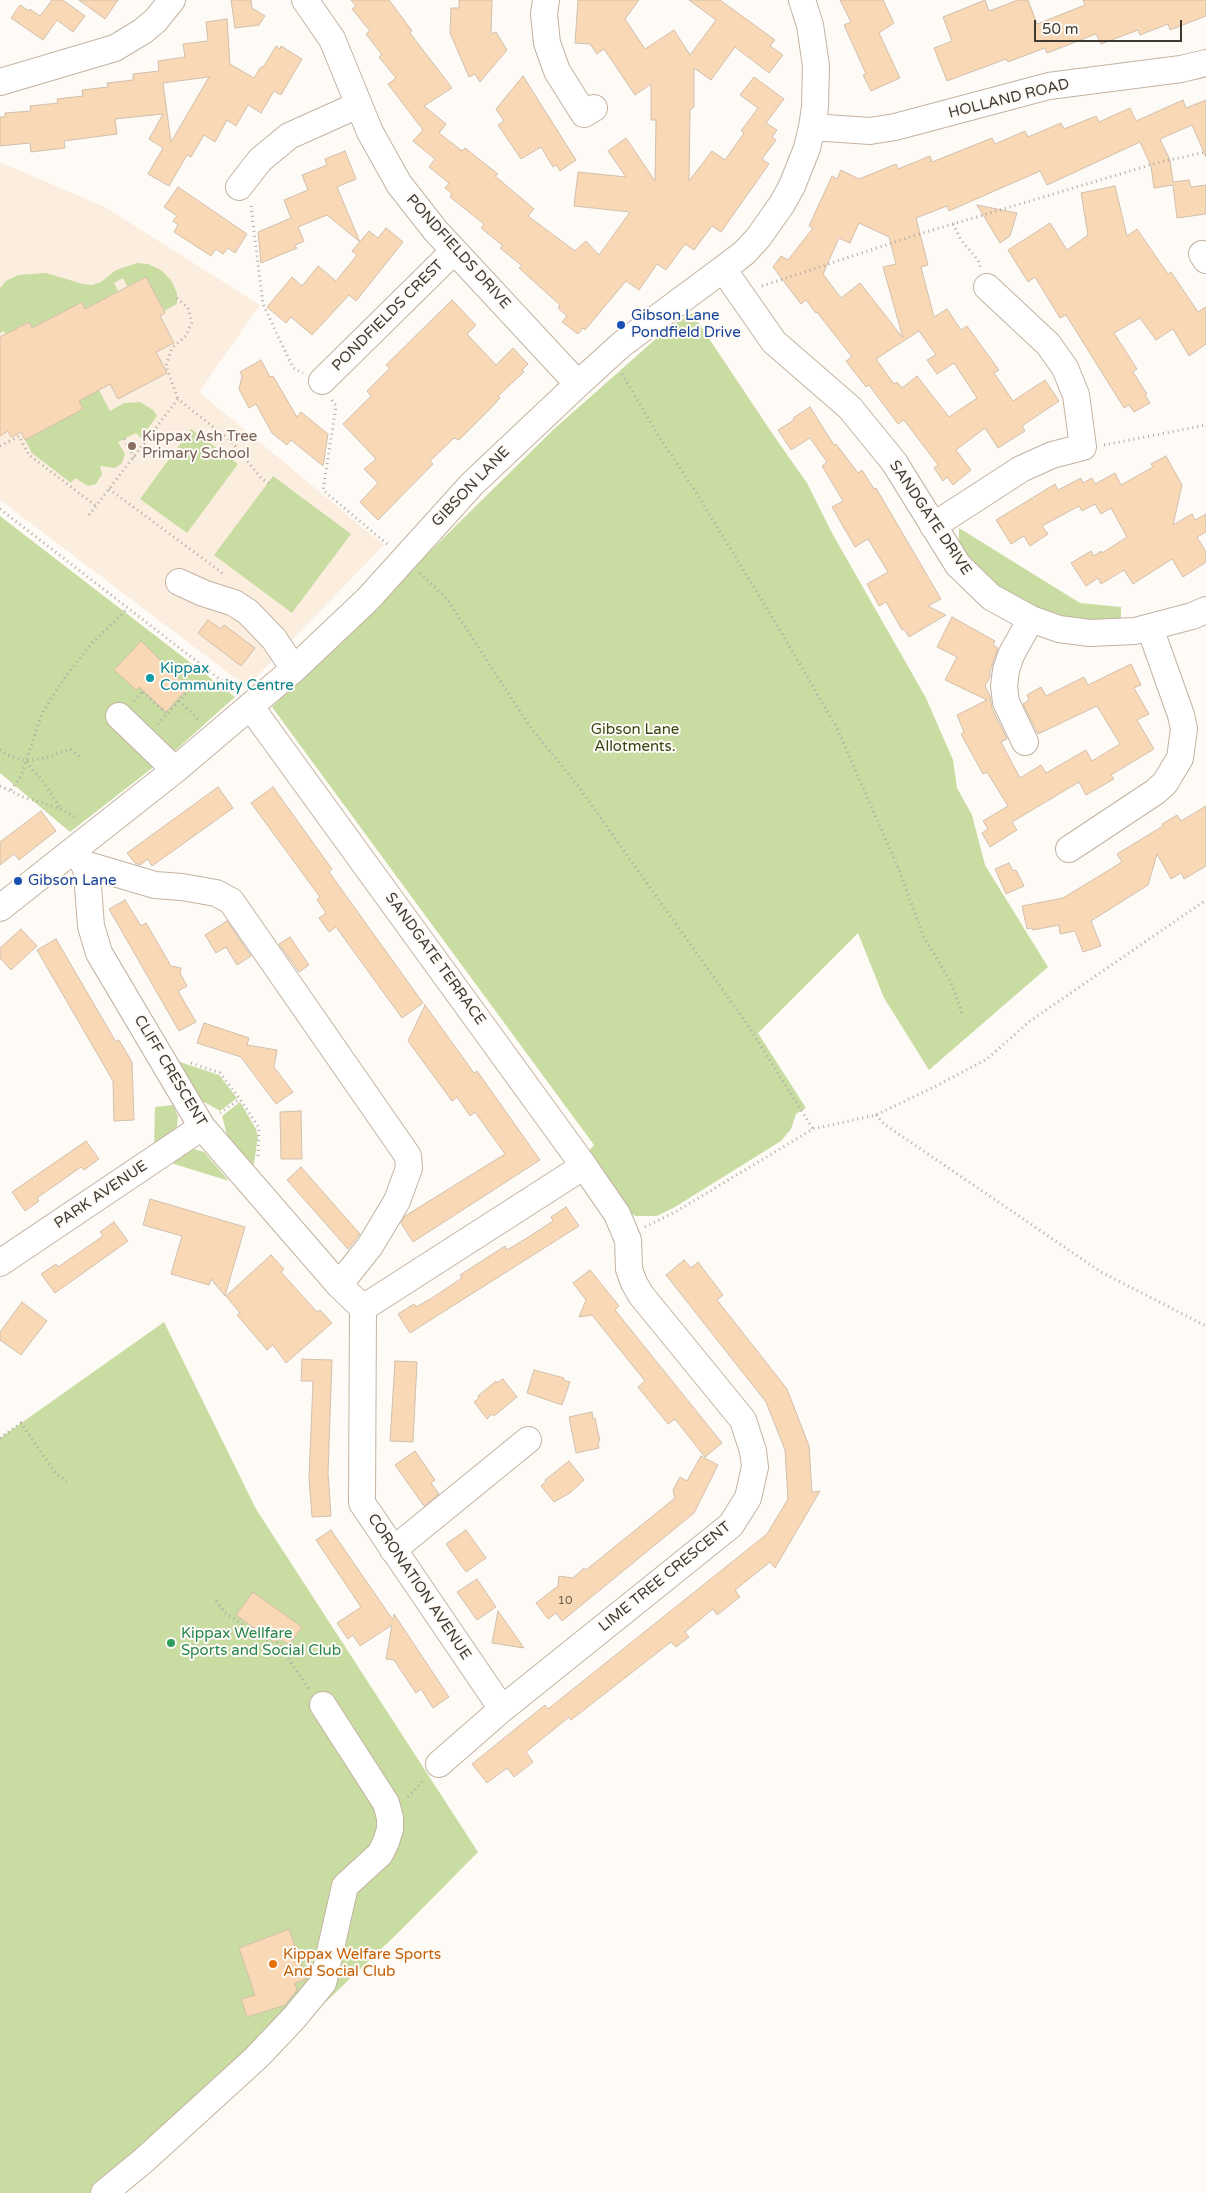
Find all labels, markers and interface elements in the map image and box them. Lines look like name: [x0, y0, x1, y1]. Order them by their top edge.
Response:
scale bar: [1036, 10, 1184, 42]
text: 50 m: [1042, 20, 1079, 38]
street label: HOLLAND ROAD: [947, 75, 1071, 123]
street label: PONDFIELDS DRIVE: [402, 191, 514, 313]
street label: PONDFIELDS CREST: [329, 257, 447, 375]
place label: Gibson Lane Pondfield Drive: [631, 307, 741, 342]
marker: Gibson Lane Pondfield Drive: [615, 319, 627, 331]
place label: Kippax Ash Tree Primary School: [142, 428, 257, 463]
marker: Kippax Ash Tree Primary School: [126, 440, 138, 452]
street label: GIBSON LANE: [428, 443, 514, 531]
street label: SANDGATE DRIVE: [885, 457, 975, 579]
place label: Kippax Community Centre: [160, 660, 294, 695]
marker: Kippax Community Centre: [144, 672, 156, 684]
park label: Gibson Lane Allotments.: [591, 721, 679, 756]
place label: Gibson Lane: [28, 872, 117, 890]
marker: Gibson Lane: [12, 875, 24, 887]
street label: SANDGATE TERRACE: [381, 889, 489, 1029]
street label: CLIFF CRESCENT: [130, 1012, 210, 1130]
street label: PARK AVENUE: [51, 1157, 151, 1233]
street label: CORONATION AVENUE: [363, 1510, 475, 1664]
street label: LIME TREE CRESCENT: [595, 1518, 735, 1636]
house number: 10: [557, 1594, 573, 1608]
place label: Kippax Wellfare Sports and Social Club: [181, 1625, 341, 1660]
marker: Kippax Wellfare Sports and Social Club: [165, 1637, 177, 1649]
place label: Kippax Welfare Sports And Social Club: [283, 1946, 441, 1981]
marker: Kippax Welfare Sports And Social Club: [267, 1958, 279, 1970]

